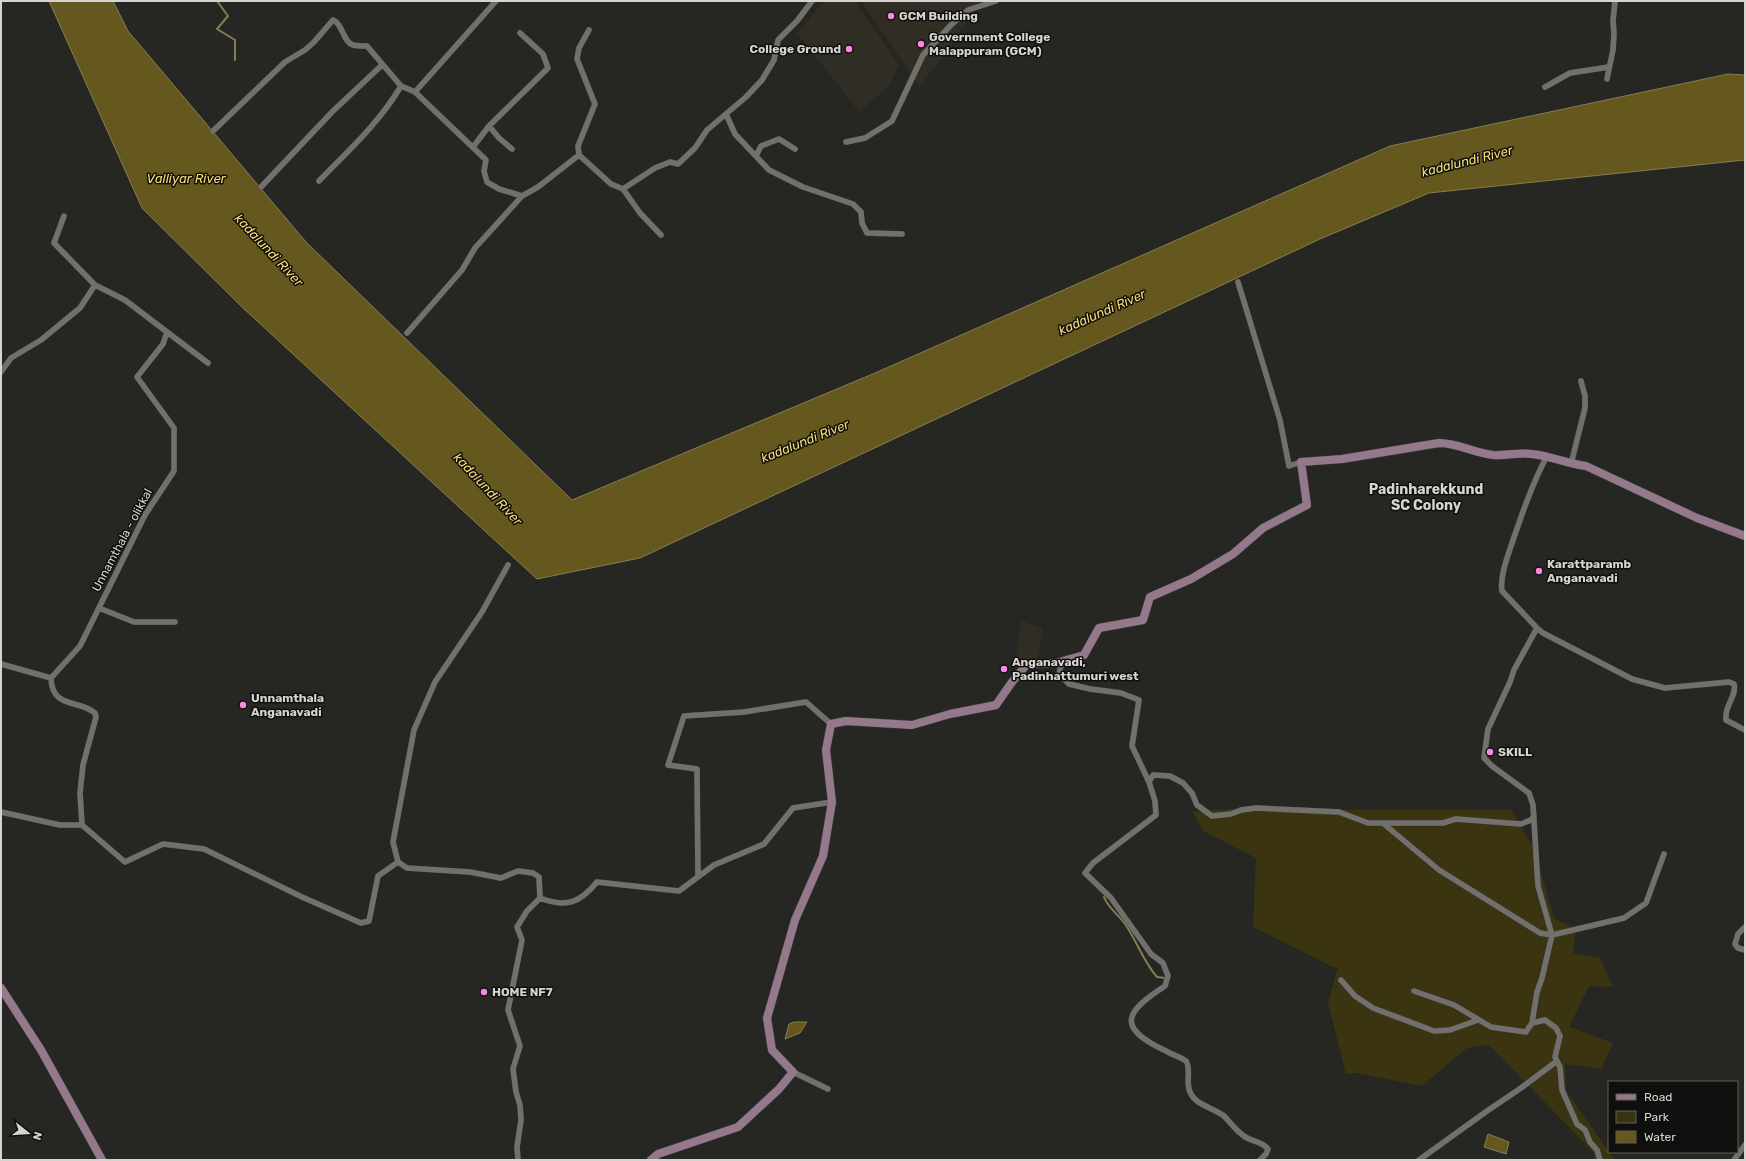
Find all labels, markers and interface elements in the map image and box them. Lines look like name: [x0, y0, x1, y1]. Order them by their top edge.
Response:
place label: GCM Building: [899, 9, 978, 23]
marker: GCM Building: [886, 11, 896, 21]
place label: Government College Malappuram (GCM): [929, 30, 1050, 58]
marker: Government College Malappuram (GCM): [916, 39, 926, 49]
place label: College Ground: [750, 42, 841, 56]
marker: College Ground: [844, 44, 854, 54]
water label: kadalundi River: [1420, 142, 1515, 180]
water label: Valliyar River: [146, 171, 227, 186]
water label: kadalundi River: [232, 211, 307, 290]
water label: kadalundi River: [1056, 286, 1149, 338]
water label: kadalundi River: [759, 416, 852, 465]
water label: kadalundi River: [451, 450, 526, 529]
district label: Padinharekkund SC Colony: [1369, 481, 1483, 514]
street label: Unnamthala - olikkal: [89, 486, 155, 594]
place label: Karattparamb Anganavadi: [1547, 557, 1632, 585]
marker: Karattparamb Anganavadi: [1534, 566, 1544, 576]
place label: Anganavadi, Padinhattumuri west: [1012, 655, 1139, 683]
marker: Anganavadi, Padinhattumuri west: [999, 664, 1009, 674]
place label: Unnamthala Anganavadi: [251, 691, 324, 719]
marker: Unnamthala Anganavadi: [238, 700, 248, 710]
place label: SKILL: [1498, 745, 1532, 759]
marker: SKILL: [1485, 747, 1495, 757]
place label: HOME NF7: [492, 985, 553, 999]
marker: HOME NF7: [479, 987, 489, 997]
legend: [1608, 1081, 1738, 1153]
text: Road: [1644, 1090, 1672, 1104]
text: Park: [1644, 1110, 1670, 1124]
north arrow: [8, 1113, 48, 1153]
text: N: [30, 1130, 44, 1142]
text: Water: [1644, 1130, 1676, 1144]

